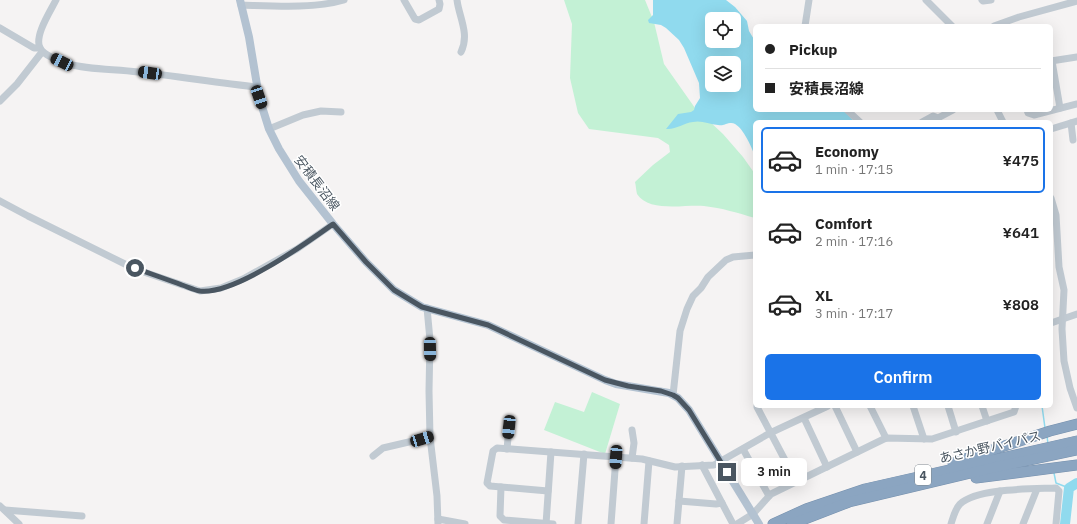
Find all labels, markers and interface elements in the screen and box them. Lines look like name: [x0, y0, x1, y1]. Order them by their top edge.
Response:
map controls: [705, 12, 741, 92]
button: locate: [705, 12, 741, 48]
text: Pickup: [789, 40, 837, 59]
car: [49, 51, 75, 73]
button: layers: [705, 56, 741, 92]
car: [137, 65, 163, 81]
text: 安積長沼線: [789, 79, 864, 98]
car: [249, 84, 269, 110]
icon: car: [767, 142, 803, 178]
text: Economy: [815, 142, 879, 161]
text: ¥475: [1002, 151, 1039, 170]
street label: 安積長沼線: [291, 152, 343, 214]
text: 1 min · 17:15: [815, 161, 893, 178]
icon: car: [767, 214, 803, 250]
text: Comfort: [815, 214, 872, 233]
text: ¥641: [1002, 223, 1039, 242]
text: 2 min · 17:16: [815, 233, 893, 250]
route start: [126, 259, 144, 277]
icon: car: [767, 286, 803, 322]
text: XL: [815, 286, 833, 305]
text: ¥808: [1002, 295, 1039, 314]
text: 3 min · 17:17: [815, 305, 893, 322]
car: [424, 337, 436, 361]
button: Confirm: [765, 354, 1041, 400]
car: [502, 414, 516, 440]
street label: あさか野バイパス: [938, 427, 1042, 467]
car: [409, 430, 435, 448]
car: [609, 445, 623, 469]
callout: 3 min: [741, 458, 807, 486]
route end: [718, 463, 736, 481]
text: 3 min: [757, 463, 791, 480]
road number: 4: [915, 465, 931, 485]

